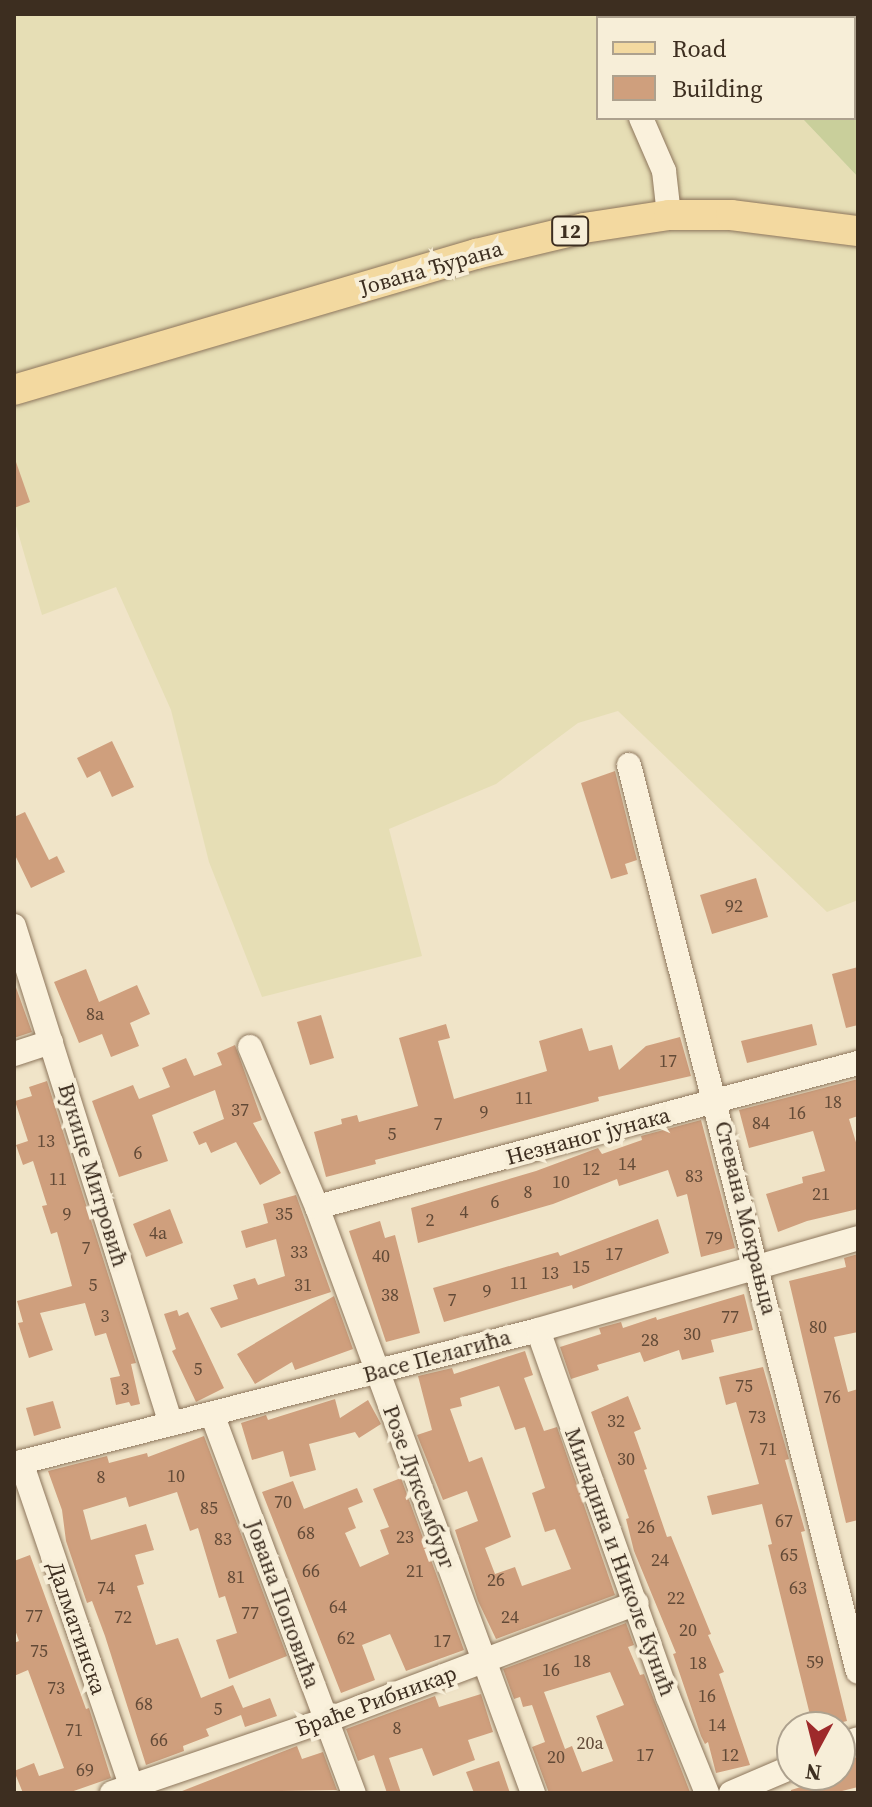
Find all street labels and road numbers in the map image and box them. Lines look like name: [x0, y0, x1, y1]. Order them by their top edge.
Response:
road number: 12: [550, 215, 590, 247]
street label: Јована Ђурана: [356, 235, 506, 301]
street label: Вукице Митровић: [53, 1080, 133, 1270]
street label: Незнаног јунака: [503, 1101, 673, 1171]
street label: Стевана Мокрањца: [709, 1118, 783, 1318]
street label: Васе Пелагића: [360, 1324, 514, 1388]
street label: Розе Луксембург: [377, 1402, 461, 1572]
street label: Миладина и Николе Кунић: [559, 1424, 681, 1700]
street label: Јована Поповића: [240, 1516, 326, 1692]
street label: Далматинска: [42, 1558, 112, 1698]
street label: Браће Рибникар: [292, 1660, 460, 1742]

